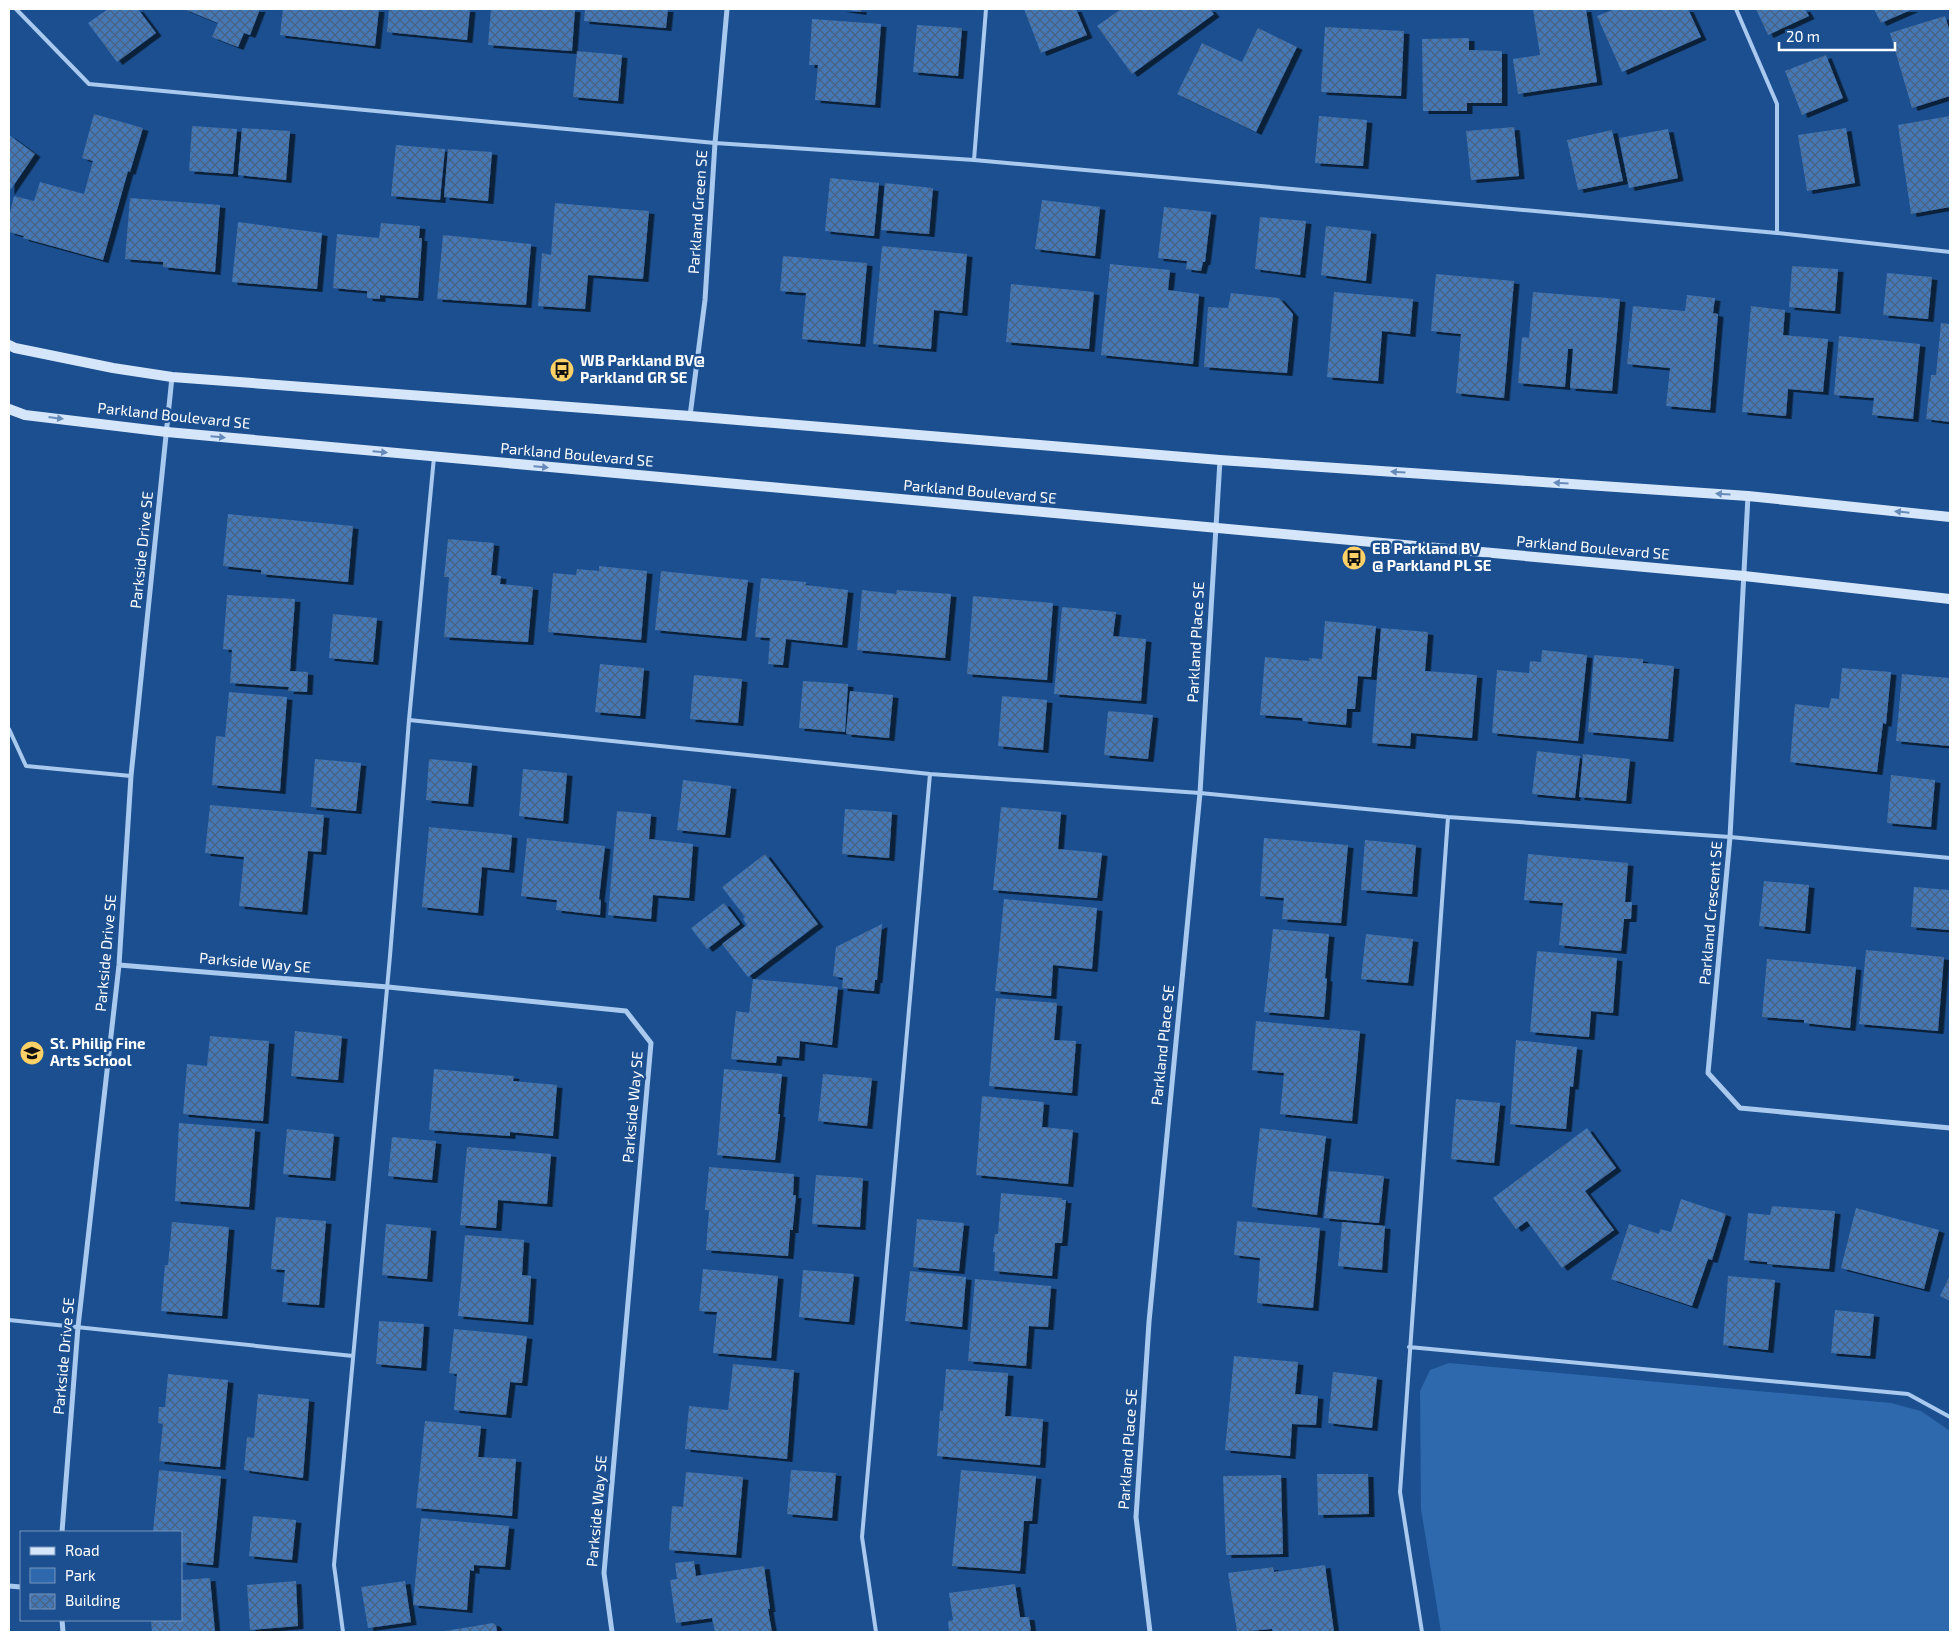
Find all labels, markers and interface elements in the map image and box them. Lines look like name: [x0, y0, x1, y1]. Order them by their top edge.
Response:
scale bar: [1779, 20, 1895, 52]
text: 20 m: [1786, 27, 1820, 45]
street label: Parkland Green SE: [684, 149, 710, 275]
place label: WB Parkland BV@ Parkland GR SE: [580, 351, 705, 386]
bus stop icon: WB Parkland BV@ Parkland GR SE: [549, 357, 575, 383]
street label: Parkland Boulevard SE: [97, 398, 251, 432]
one-way arrow: [49, 414, 65, 422]
one-way arrow: [210, 433, 226, 441]
street label: Parkland Boulevard SE: [500, 438, 654, 470]
one-way arrow: [372, 448, 388, 456]
one-way arrow: [534, 463, 550, 471]
one-way arrow: [1390, 468, 1406, 476]
street label: Parkland Boulevard SE: [903, 475, 1057, 507]
one-way arrow: [1552, 479, 1568, 487]
street label: Parkside Drive SE: [126, 490, 156, 609]
one-way arrow: [1714, 490, 1730, 498]
one-way arrow: [1893, 508, 1909, 516]
street label: Parkland Boulevard SE: [1516, 531, 1670, 563]
place label: EB Parkland BV @ Parkland PL SE: [1372, 539, 1492, 574]
bus stop icon: EB Parkland BV @ Parkland PL SE: [1341, 545, 1367, 571]
street label: Parkland Place SE: [1183, 581, 1207, 703]
street label: Parkland Crescent SE: [1695, 840, 1725, 985]
street label: Parkside Drive SE: [91, 893, 119, 1012]
street label: Parkside Way SE: [199, 948, 312, 976]
street label: Parkland Place SE: [1147, 984, 1177, 1106]
place label: St. Philip Fine Arts School: [50, 1034, 146, 1069]
school or university icon: St. Philip Fine Arts School: [19, 1040, 45, 1066]
street label: Parkside Way SE: [618, 1050, 646, 1163]
street label: Parkside Drive SE: [49, 1296, 77, 1415]
street label: Parkland Place SE: [1114, 1388, 1140, 1510]
street label: Parkside Way SE: [582, 1454, 610, 1567]
legend: [20, 1531, 182, 1621]
text: Road: [65, 1541, 100, 1559]
text: Park: [65, 1566, 96, 1584]
text: Building: [65, 1591, 121, 1609]

